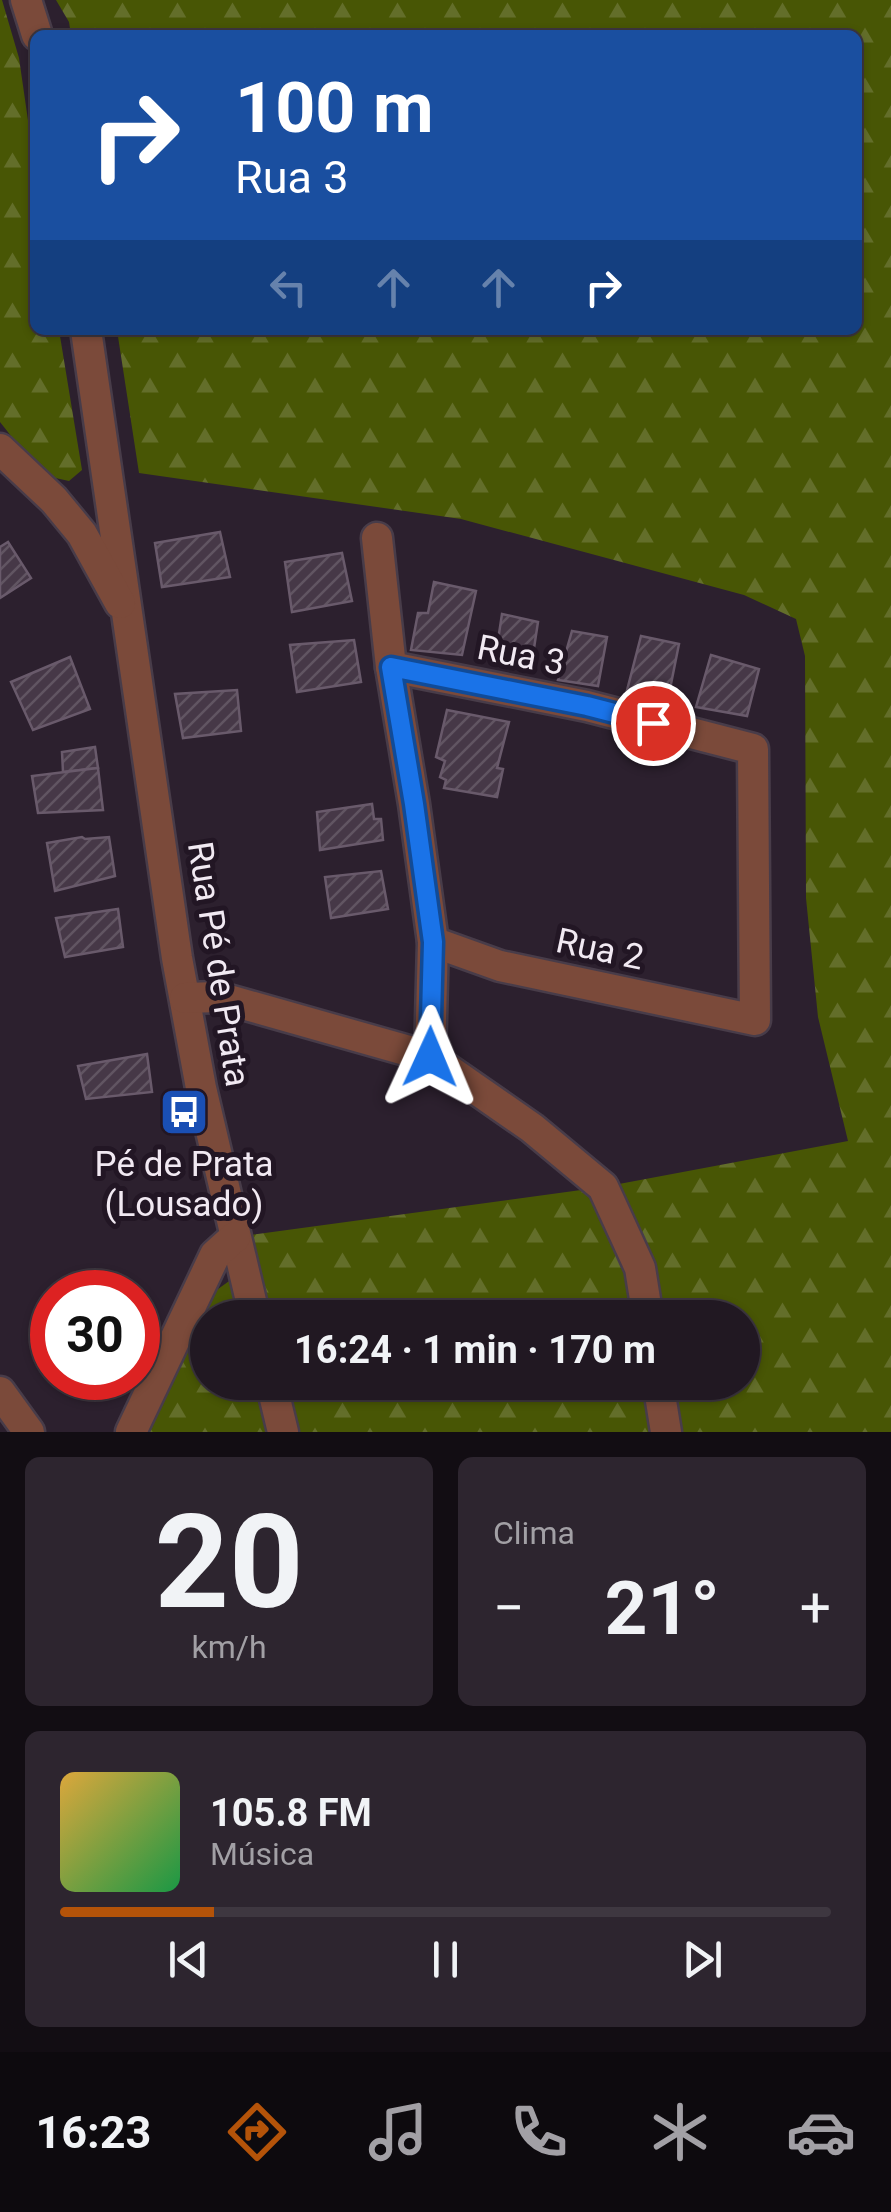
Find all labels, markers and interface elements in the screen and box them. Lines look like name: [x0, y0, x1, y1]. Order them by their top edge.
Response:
text: 100 m: [235, 67, 434, 149]
icon: right: [70, 70, 200, 200]
text: Rua 3: [235, 151, 348, 204]
icon: left: [261, 260, 316, 315]
icon: ahead: [366, 260, 421, 315]
icon: ahead: [471, 260, 526, 315]
icon: right: [576, 260, 631, 315]
street label: Rua 3: [474, 627, 568, 684]
pin: [611, 681, 696, 766]
icon: arrive: [626, 696, 681, 751]
street label: Rua Pé de Prata: [179, 839, 258, 1089]
street label: Rua 2: [552, 920, 647, 979]
position arrow: [378, 1005, 482, 1109]
bus stop icon: Pé de Prata (Lousado): [158, 1086, 210, 1138]
place label: Pé de Prata (Lousado): [95, 1144, 273, 1225]
speed limit sign: 30: [30, 1270, 160, 1400]
text: 16:24 · 1 min · 170 m: [294, 1328, 656, 1372]
text: 20: [154, 1486, 304, 1639]
text: Clima: [493, 1514, 575, 1552]
text: 21°: [604, 1564, 720, 1652]
text: −: [493, 1576, 524, 1640]
text: +: [800, 1576, 831, 1640]
text: km/h: [191, 1628, 267, 1666]
text: 105.8 FM: [210, 1791, 372, 1835]
text: Música: [210, 1835, 314, 1873]
icon: previous: [161, 1932, 216, 1987]
icon: pause: [418, 1932, 473, 1987]
icon: next: [675, 1932, 730, 1987]
icon: directions: [222, 2097, 292, 2167]
icon: music: [363, 2097, 433, 2167]
icon: phone: [504, 2097, 574, 2167]
icon: climate: [645, 2097, 715, 2167]
icon: car: [786, 2097, 856, 2167]
text: 16:23: [35, 2106, 151, 2159]

